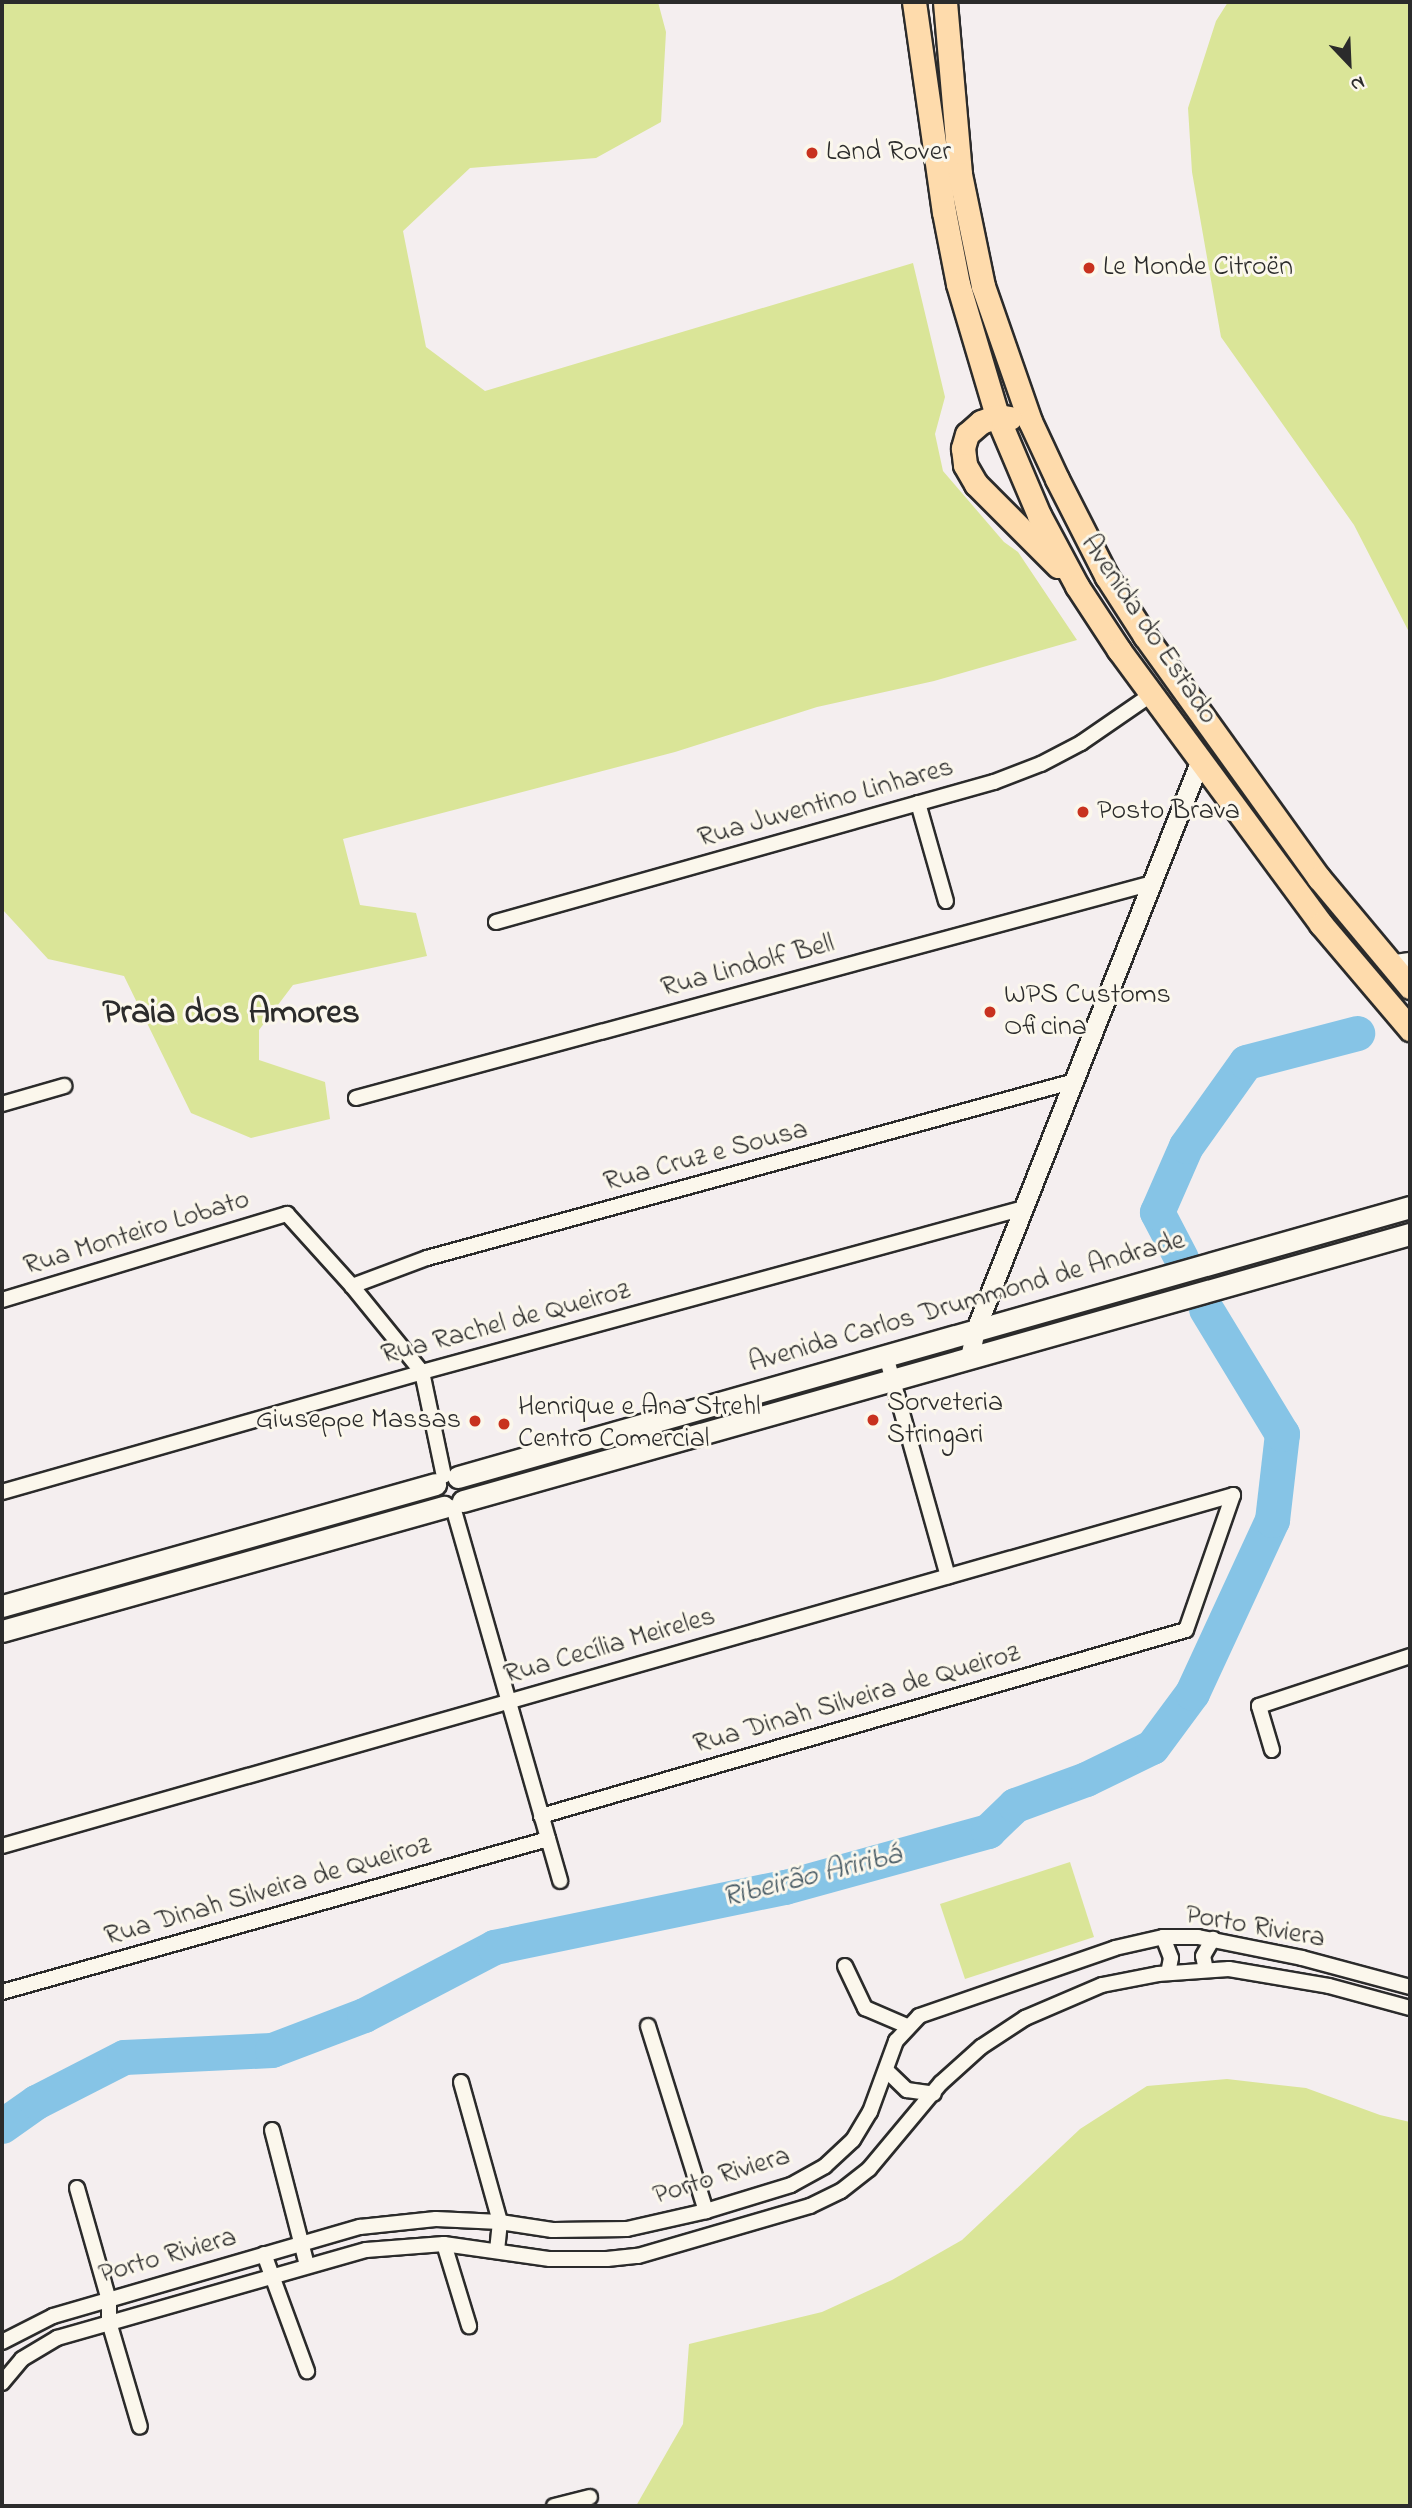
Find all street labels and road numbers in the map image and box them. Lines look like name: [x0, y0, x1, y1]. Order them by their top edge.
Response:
street label: Avenida do Estado: [1072, 529, 1224, 731]
street label: Rua Juventino Linhares: [694, 751, 958, 857]
street label: Rua Lindolf Bell: [658, 928, 838, 1006]
street label: Rua Cruz e Sousa: [600, 1114, 812, 1200]
street label: Rua Monteiro Lobato: [20, 1184, 254, 1284]
street label: Avenida Carlos Drummond de Andrade: [745, 1225, 1189, 1381]
street label: Rua Rachel de Queiroz: [378, 1275, 634, 1373]
street label: Rua Cecília Meireles: [501, 1601, 719, 1693]
street label: Rua Dinah Silveira de Queiroz: [690, 1637, 1024, 1763]
street label: Rua Dinah Silveira de Queiroz: [101, 1829, 435, 1955]
street label: Porto Riviera: [1182, 1899, 1328, 1957]
street label: Porto Riviera: [649, 2140, 795, 2214]
street label: Porto Riviera: [95, 2221, 241, 2293]

